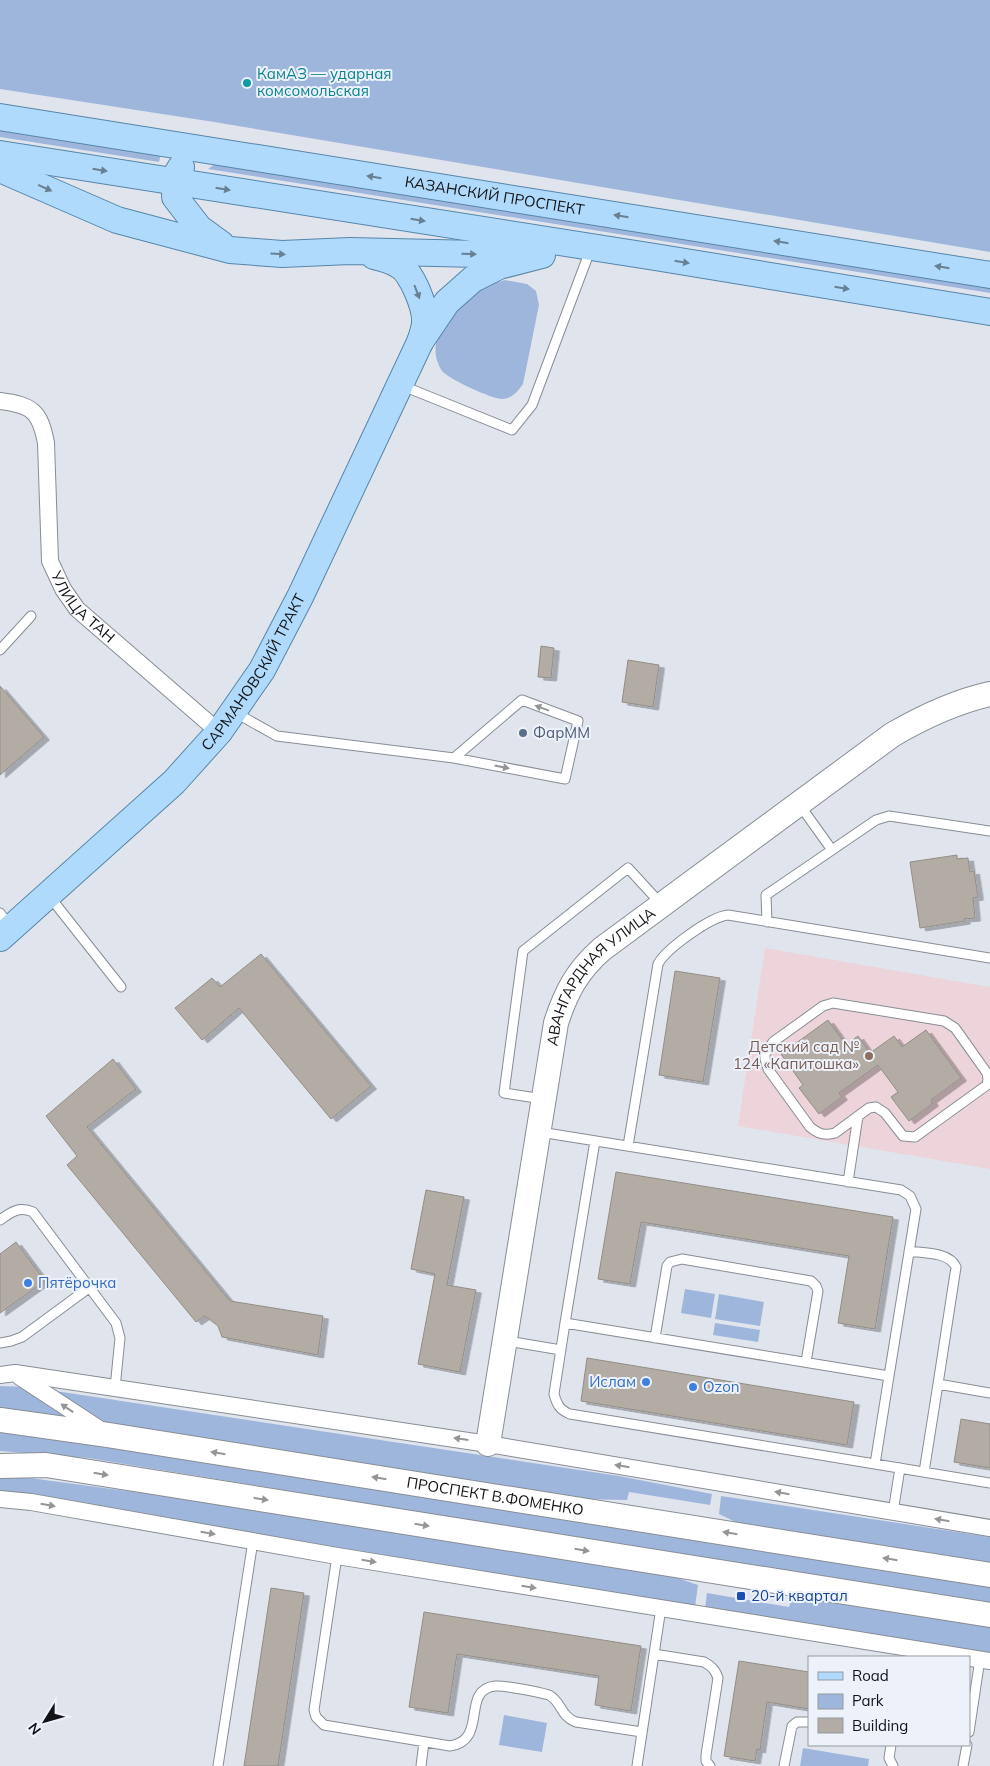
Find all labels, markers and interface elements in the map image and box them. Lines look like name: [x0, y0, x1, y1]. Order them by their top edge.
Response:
place label: КамАЗ — ударная комсомольская: [257, 64, 392, 100]
marker: КамАЗ — ударная комсомольская: [241, 77, 253, 89]
one-way arrow: [92, 166, 108, 174]
one-way arrow: [366, 172, 382, 180]
street label: КАЗАНСКИЙ ПРОСПЕКТ: [404, 172, 586, 219]
one-way arrow: [38, 185, 52, 193]
one-way arrow: [215, 186, 231, 194]
one-way arrow: [613, 212, 629, 220]
one-way arrow: [410, 217, 426, 225]
one-way arrow: [773, 237, 789, 245]
one-way arrow: [271, 250, 287, 258]
one-way arrow: [461, 250, 477, 258]
one-way arrow: [674, 258, 690, 266]
one-way arrow: [933, 263, 949, 271]
one-way arrow: [835, 284, 851, 292]
one-way arrow: [413, 285, 421, 300]
street label: УЛИЦА ТАН: [47, 567, 119, 647]
street label: САРМАНОВСКИЙ ТРАКТ: [197, 590, 309, 754]
one-way arrow: [535, 704, 550, 711]
place label: ФарММ: [533, 723, 590, 742]
marker: ФарММ: [517, 727, 529, 739]
one-way arrow: [494, 764, 510, 772]
street label: АВАНГАРДНАЯ УЛИЦА: [542, 903, 659, 1047]
place label: Детский сад № 124 «Капитошка»: [733, 1037, 859, 1073]
marker: Детский сад № 124 «Капитошка»: [863, 1050, 875, 1062]
place label: Пятёрочка: [38, 1273, 116, 1292]
marker: Пятёрочка: [22, 1277, 34, 1289]
place label: Ислам: [589, 1372, 636, 1391]
marker: Ислам: [640, 1376, 652, 1388]
place label: Ozon: [703, 1377, 740, 1396]
marker: Ozon: [687, 1381, 699, 1393]
one-way arrow: [61, 1403, 74, 1413]
one-way arrow: [453, 1435, 469, 1443]
one-way arrow: [210, 1448, 226, 1456]
one-way arrow: [613, 1461, 629, 1469]
one-way arrow: [93, 1470, 109, 1478]
street label: ПРОСПЕКТ В.ФОМЕНКО: [405, 1473, 585, 1519]
one-way arrow: [371, 1474, 387, 1482]
one-way arrow: [773, 1488, 789, 1496]
one-way arrow: [253, 1496, 269, 1504]
one-way arrow: [41, 1502, 57, 1510]
one-way arrow: [934, 1516, 950, 1524]
one-way arrow: [414, 1521, 430, 1529]
one-way arrow: [721, 1529, 737, 1537]
one-way arrow: [201, 1530, 217, 1538]
one-way arrow: [574, 1547, 590, 1555]
one-way arrow: [882, 1555, 898, 1563]
one-way arrow: [361, 1557, 377, 1565]
one-way arrow: [521, 1583, 537, 1591]
place label: 20-й квартал: [751, 1586, 848, 1605]
marker: 20-й квартал: [735, 1590, 747, 1602]
legend: [808, 1656, 970, 1746]
text: Road: [852, 1666, 889, 1685]
text: Park: [852, 1691, 884, 1710]
north arrow: [20, 1696, 70, 1746]
text: Building: [852, 1716, 908, 1735]
text: N: [24, 1719, 45, 1738]

